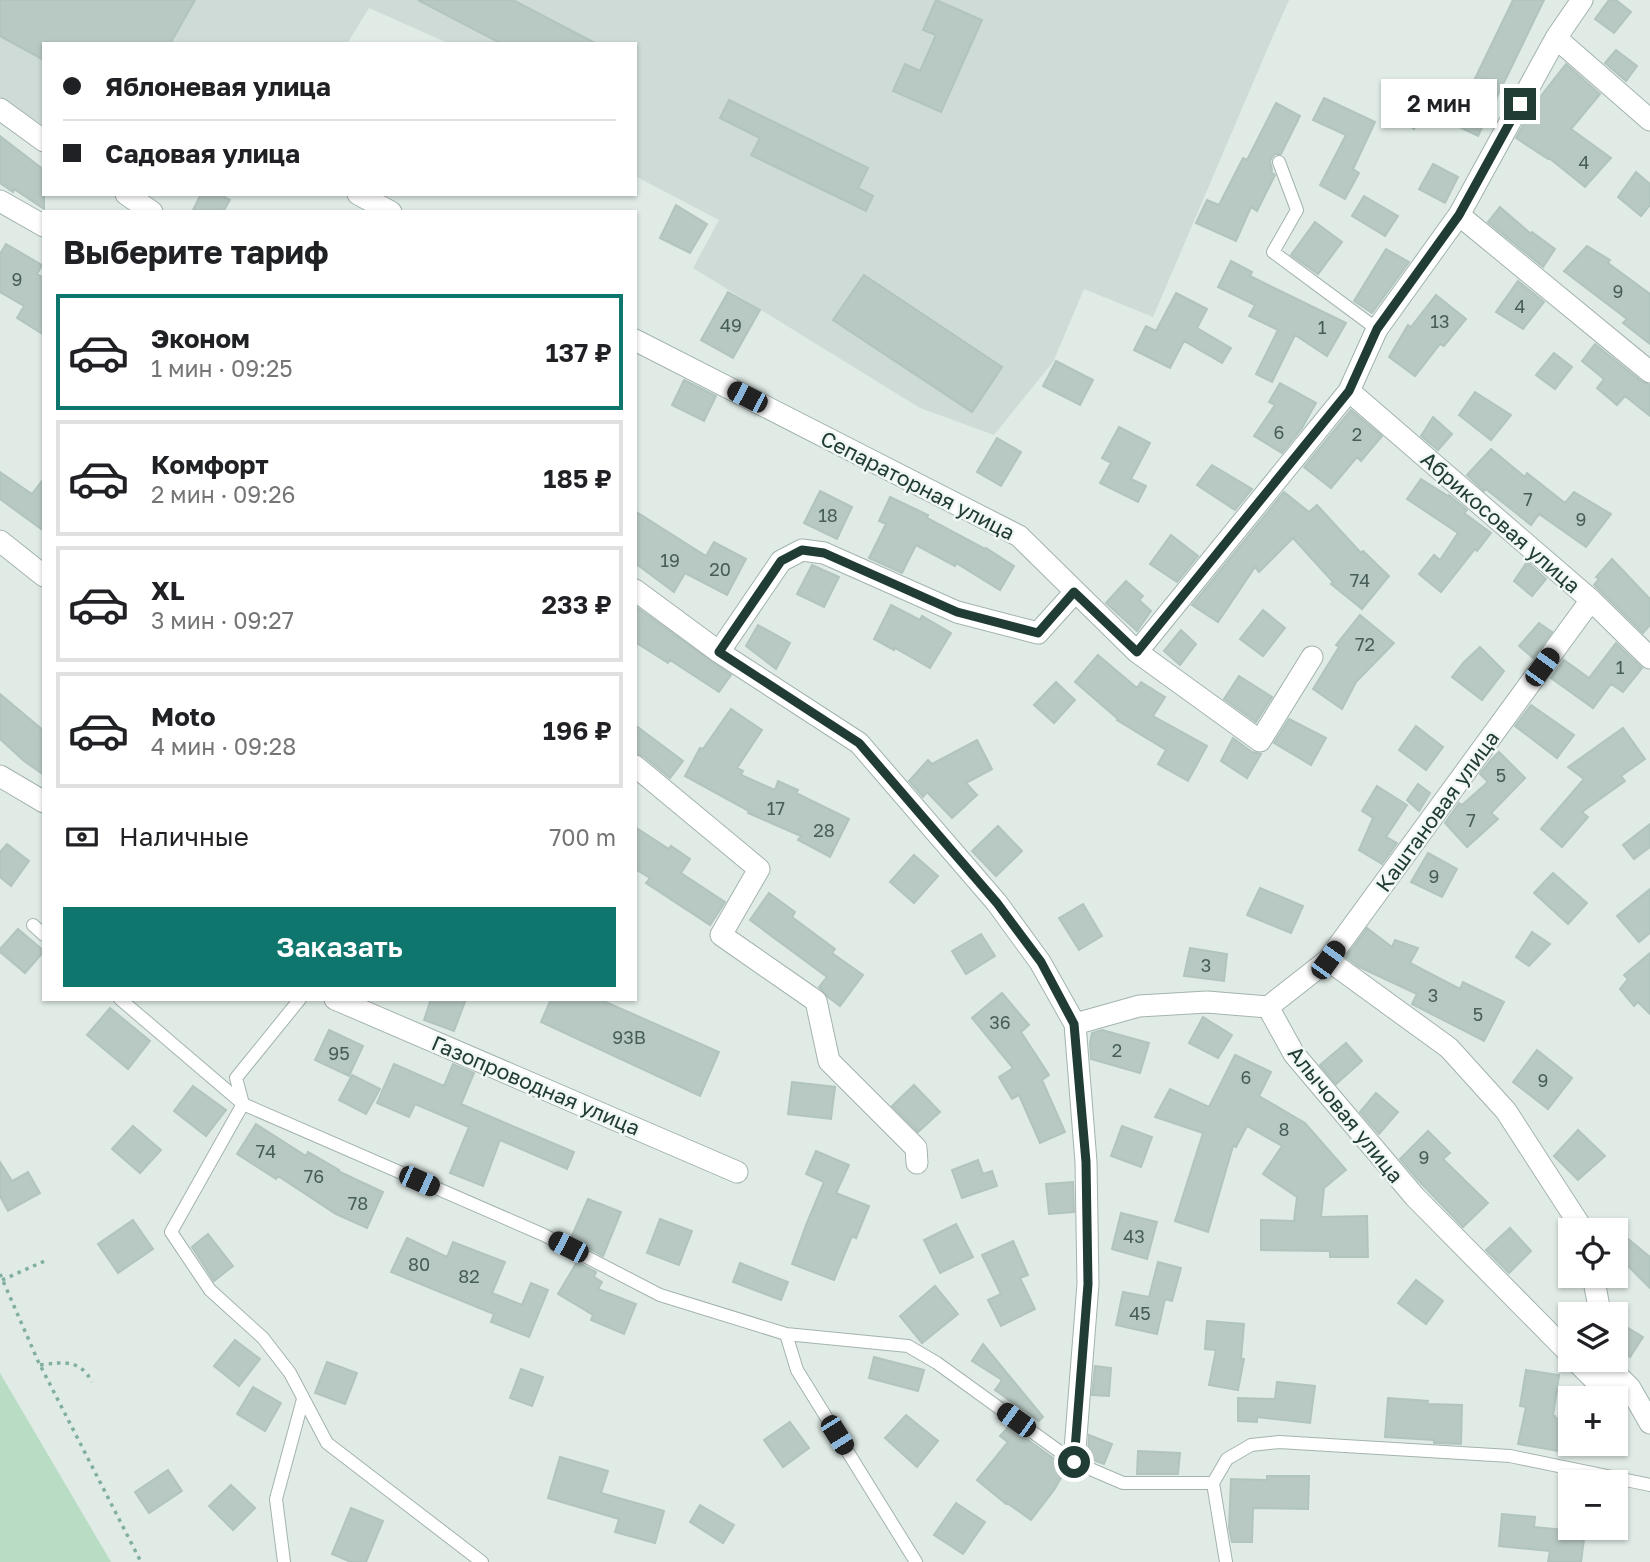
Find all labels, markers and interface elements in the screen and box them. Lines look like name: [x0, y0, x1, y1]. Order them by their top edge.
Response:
text: Яблоневая улица: [105, 71, 331, 102]
callout: 2 мин: [1380, 80, 1496, 128]
route end: [1504, 88, 1536, 120]
text: 2 мин: [1407, 89, 1471, 117]
text: Садовая улица: [105, 138, 300, 169]
house number: 4: [1579, 151, 1590, 173]
text: Выберите тариф: [63, 233, 329, 271]
house number: 9: [12, 268, 22, 290]
house number: 9: [1613, 280, 1623, 302]
house number: 4: [1515, 295, 1526, 317]
house number: 13: [1430, 310, 1450, 332]
house number: 49: [720, 314, 742, 336]
house number: 1: [1318, 316, 1327, 338]
icon: car: [67, 321, 130, 384]
text: Эконом: [151, 323, 250, 354]
text: 137 ₽: [546, 337, 612, 368]
text: 1 мин · 09:25: [151, 354, 293, 382]
car: [724, 378, 771, 416]
house number: 6: [1274, 421, 1284, 443]
house number: 2: [1352, 423, 1362, 445]
street label: Сепараторная улица: [817, 425, 1019, 545]
street label: Абрикосовая улица: [1416, 446, 1586, 598]
icon: car: [67, 447, 130, 510]
text: Комфорт: [151, 449, 269, 480]
text: 185 ₽: [543, 463, 612, 494]
text: 2 мин · 09:26: [151, 480, 295, 508]
house number: 7: [1523, 488, 1533, 510]
house number: 18: [818, 504, 838, 526]
house number: 9: [1576, 508, 1586, 530]
house number: 19: [660, 549, 680, 571]
house number: 20: [709, 558, 731, 580]
house number: 74: [1350, 569, 1370, 591]
icon: car: [67, 573, 130, 636]
text: XL: [151, 575, 185, 606]
text: 233 ₽: [541, 589, 612, 620]
text: 3 мин · 09:27: [151, 606, 294, 634]
house number: 72: [1355, 633, 1375, 655]
car: [1522, 644, 1563, 690]
house number: 1: [1616, 656, 1625, 678]
icon: car: [67, 699, 130, 762]
text: Moto: [151, 701, 216, 732]
text: 196 ₽: [543, 715, 612, 746]
street label: Каштановая улица: [1370, 725, 1504, 897]
text: 4 мин · 09:28: [151, 732, 296, 760]
house number: 5: [1496, 764, 1506, 786]
house number: 17: [767, 797, 785, 819]
house number: 7: [1466, 809, 1476, 831]
icon: cash: [63, 818, 101, 856]
house number: 28: [813, 819, 835, 841]
text: Наличные: [119, 821, 249, 852]
text: 700 m: [549, 823, 616, 851]
house number: 9: [1429, 865, 1439, 887]
button: Заказать: [63, 907, 616, 987]
car: [1308, 937, 1349, 983]
house number: 3: [1201, 954, 1211, 976]
house number: 3: [1428, 984, 1438, 1006]
house number: 5: [1473, 1003, 1483, 1025]
house number: 36: [989, 1011, 1011, 1033]
house number: 93В: [612, 1026, 646, 1048]
street label: Газопроводная улица: [428, 1029, 644, 1141]
house number: 2: [1112, 1039, 1122, 1061]
street label: Алычовая улица: [1283, 1040, 1409, 1188]
house number: 95: [328, 1042, 350, 1064]
house number: 6: [1241, 1066, 1251, 1088]
house number: 9: [1538, 1069, 1548, 1091]
house number: 8: [1279, 1118, 1289, 1140]
house number: 74: [256, 1140, 276, 1162]
house number: 9: [1419, 1146, 1429, 1168]
car: [396, 1163, 443, 1199]
house number: 76: [304, 1165, 324, 1187]
house number: 78: [348, 1192, 368, 1214]
map controls: [1558, 1218, 1628, 1540]
button: locate: [1558, 1218, 1628, 1288]
house number: 43: [1123, 1225, 1145, 1247]
car: [545, 1228, 592, 1266]
house number: 80: [408, 1253, 430, 1275]
house number: 82: [458, 1265, 480, 1287]
house number: 45: [1129, 1302, 1151, 1324]
button: layers: [1558, 1302, 1628, 1372]
button: +: [1558, 1386, 1628, 1456]
car: [993, 1399, 1040, 1441]
car: [817, 1412, 858, 1458]
route start: [1058, 1446, 1090, 1478]
button: −: [1558, 1470, 1628, 1540]

